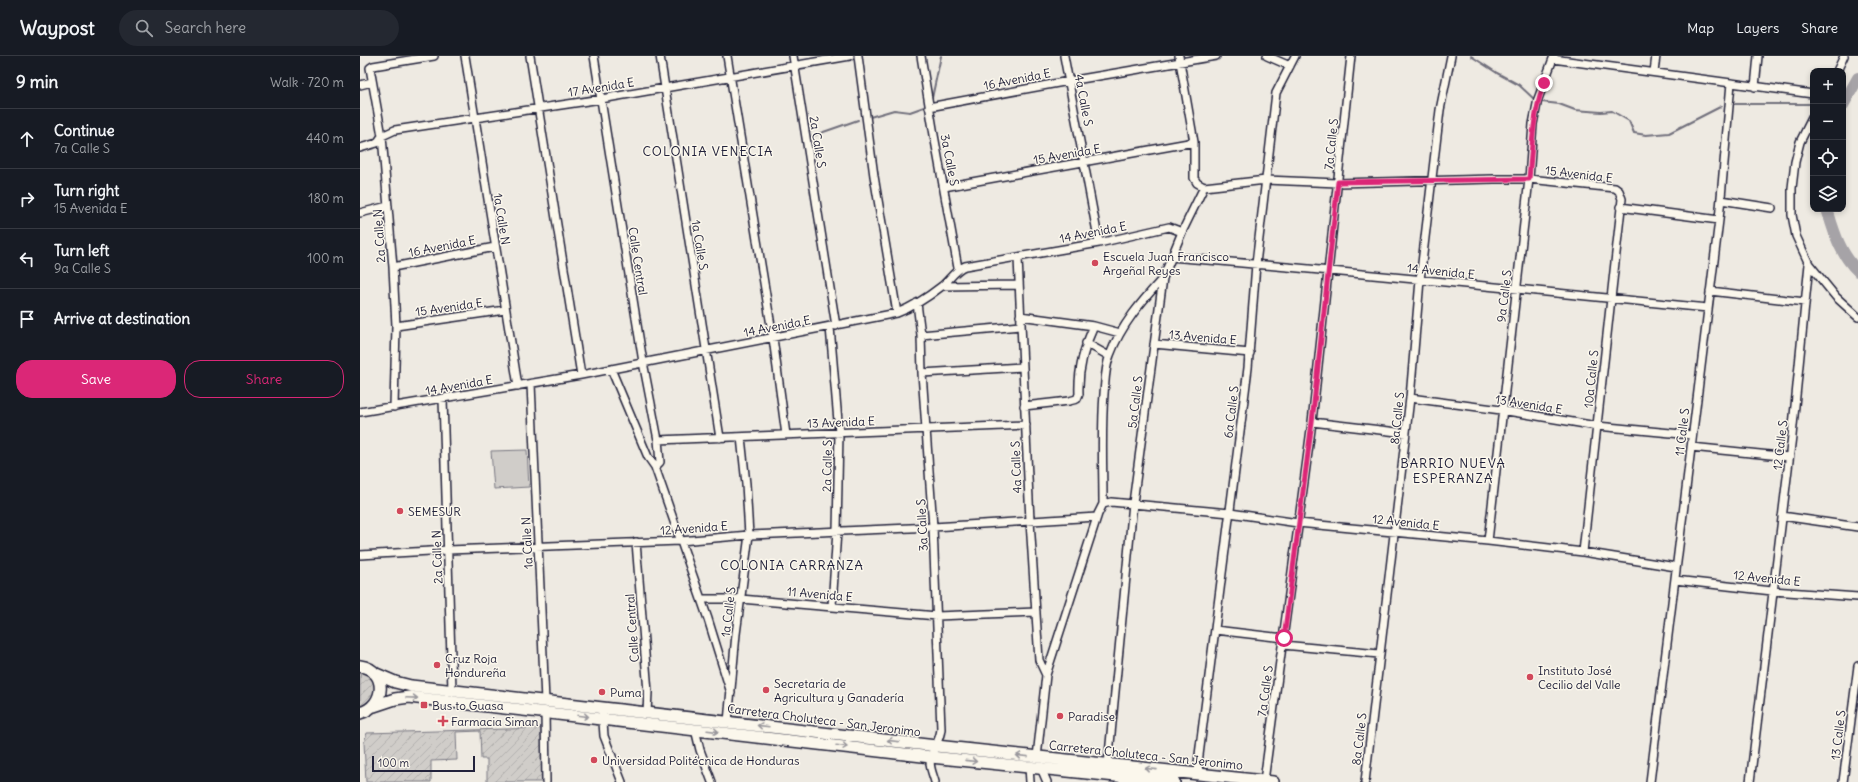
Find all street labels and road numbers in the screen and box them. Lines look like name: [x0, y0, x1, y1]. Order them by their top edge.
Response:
street label: 16 Avenida E: [982, 65, 1052, 93]
street label: 4a Calle S: [1072, 73, 1096, 128]
street label: 17 Avenida E: [567, 74, 635, 100]
street label: 2a Calle S: [807, 115, 830, 169]
street label: 7a Calle S: [1321, 117, 1341, 170]
street label: 3a Calle S: [938, 133, 962, 188]
street label: 15 Avenida E: [1032, 141, 1102, 167]
street label: 15 Avenida E: [1544, 162, 1614, 186]
street label: 1a Calle N: [491, 192, 513, 246]
street label: 2a Calle N: [370, 209, 388, 263]
street label: 14 Avenida E: [1058, 218, 1128, 246]
street label: 1a Calle S: [689, 219, 711, 271]
street label: Calle Central: [625, 226, 651, 296]
street label: 16 Avenida E: [407, 232, 477, 260]
street label: 14 Avenida E: [1406, 260, 1476, 282]
street label: 9a Calle S: [1493, 269, 1515, 323]
street label: 15 Avenida E: [414, 295, 484, 319]
street label: 14 Avenida E: [742, 312, 812, 340]
street label: 13 Avenida E: [1169, 327, 1237, 347]
street label: 10a Calle S: [1580, 349, 1602, 409]
street label: 14 Avenida E: [424, 372, 494, 398]
street label: 5a Calle S: [1124, 375, 1146, 429]
street label: 6a Calle S: [1220, 385, 1242, 439]
street label: 8a Calle S: [1387, 391, 1407, 445]
street label: 13 Avenida E: [1494, 391, 1564, 417]
street label: 11 Calle S: [1672, 407, 1692, 457]
street label: 13 Avenida E: [807, 413, 875, 431]
street label: 12 Calle S: [1769, 419, 1791, 471]
street label: 2a Calle S: [819, 439, 835, 492]
street label: 4a Calle S: [1008, 440, 1024, 494]
street label: 3a Calle S: [913, 498, 931, 552]
street label: 12 Avenida E: [1372, 511, 1440, 533]
street label: 1a Calle N: [518, 517, 536, 569]
street label: 12 Avenida E: [660, 518, 728, 538]
street label: 2a Calle N: [429, 530, 445, 584]
street label: 12 Avenida E: [1733, 567, 1801, 589]
street label: 11 Avenida E: [787, 584, 853, 604]
street label: 1a Calle S: [717, 586, 739, 638]
street label: Calle Central: [622, 593, 642, 663]
street label: 7a Calle S: [1254, 664, 1276, 718]
street label: Carretera Choluteca - San Jeronimo: [726, 701, 922, 739]
street label: 13 Calle S: [1827, 709, 1849, 761]
street label: 8a Calle S: [1348, 712, 1370, 766]
street label: Carretera Choluteca - San Jeronimo: [1048, 737, 1244, 773]

